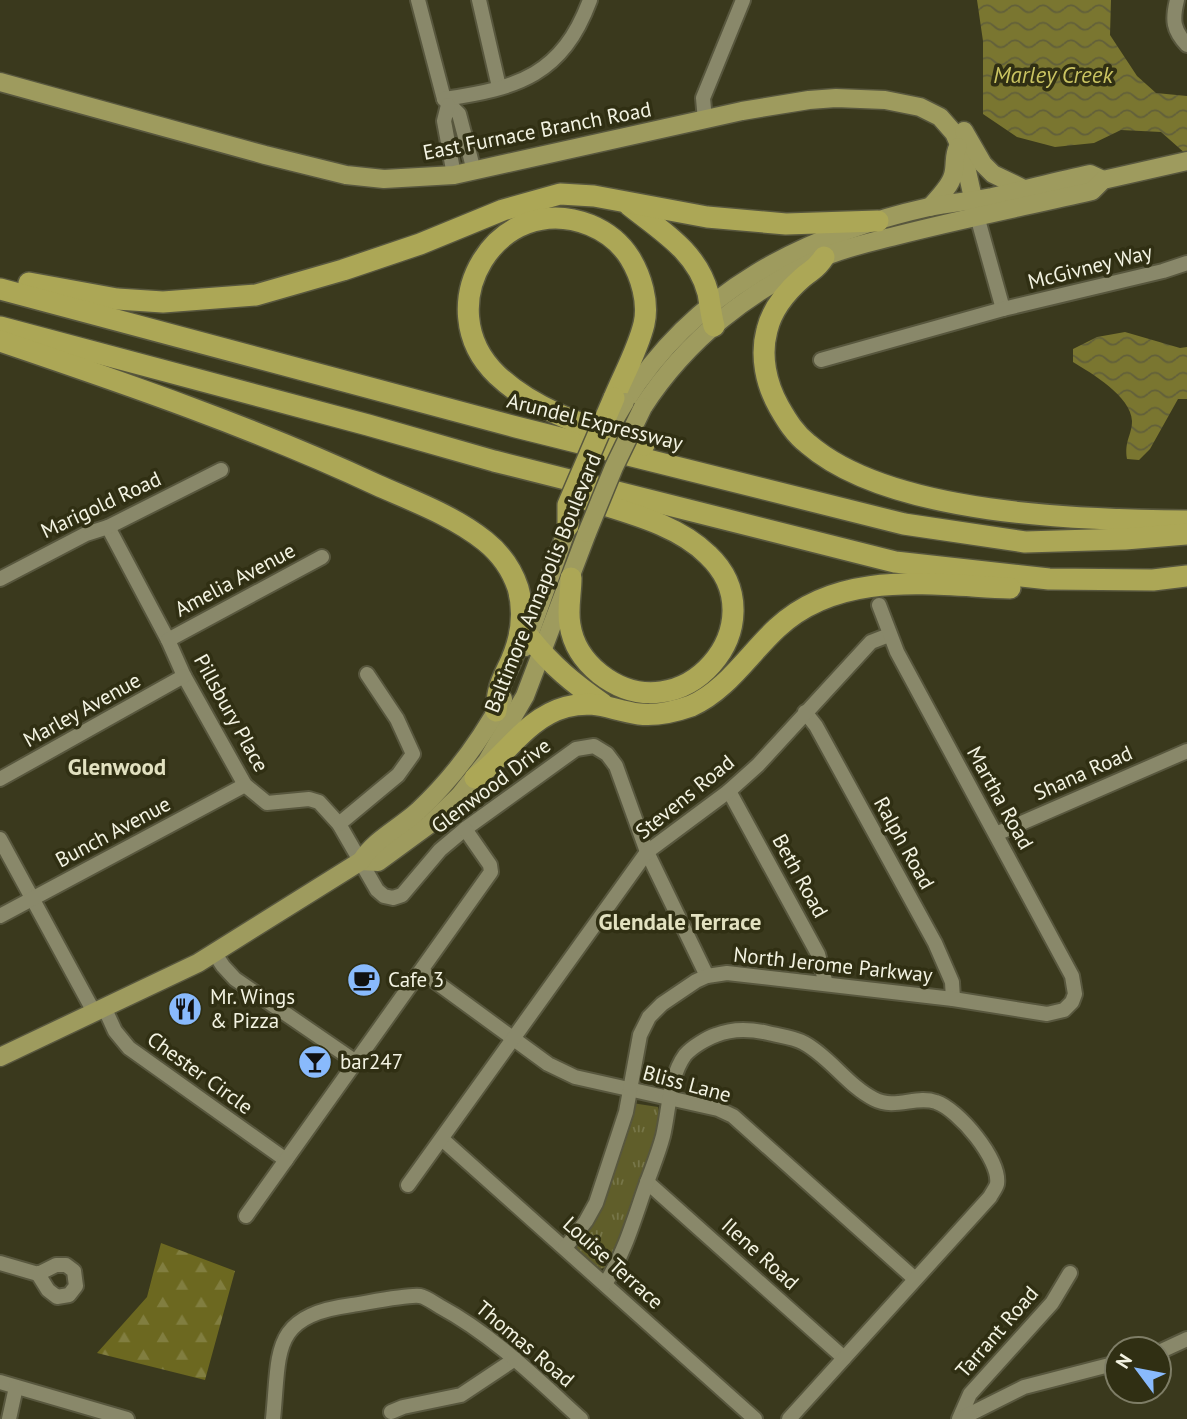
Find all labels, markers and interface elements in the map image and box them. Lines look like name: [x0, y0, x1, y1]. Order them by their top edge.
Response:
water label: Marley Creek: [993, 60, 1114, 89]
street label: East Furnace Branch Road: [420, 95, 653, 166]
street label: McGivney Way: [1025, 238, 1155, 295]
street label: Arundel Expressway: [504, 387, 686, 456]
street label: Baltimore Annapolis Boulevard: [478, 449, 607, 716]
street label: Marigold Road: [36, 465, 165, 544]
street label: Amelia Avenue: [170, 536, 300, 623]
street label: Pillsbury Place: [188, 649, 275, 777]
street label: Marley Avenue: [18, 666, 145, 753]
street label: Glenwood Drive: [426, 732, 556, 839]
street label: Shana Road: [1029, 739, 1136, 806]
street label: Martha Road: [961, 741, 1040, 854]
street label: Stevens Road: [630, 749, 740, 845]
district label: Glenwood: [68, 752, 166, 781]
street label: Bunch Avenue: [51, 790, 175, 873]
street label: Ralph Road: [868, 792, 941, 894]
street label: Beth Road: [766, 829, 834, 922]
district label: Glendale Terrace: [599, 907, 761, 936]
street label: North Jerome Parkway: [732, 941, 934, 988]
cafe icon: Cafe 3: [345, 961, 383, 999]
place label: Cafe 3: [388, 966, 444, 993]
place label: Mr. Wings & Pizza: [210, 983, 295, 1034]
restaurant icon: Mr. Wings & Pizza: [166, 990, 204, 1028]
street label: Chester Circle: [142, 1025, 259, 1120]
bar icon: bar247: [296, 1043, 334, 1081]
place label: bar247: [340, 1048, 403, 1075]
street label: Bliss Lane: [640, 1059, 734, 1108]
street label: Louise Terrace: [557, 1210, 669, 1315]
street label: Ilene Road: [716, 1212, 805, 1295]
street label: Tarrant Road: [949, 1280, 1044, 1383]
street label: Thomas Road: [470, 1294, 580, 1393]
north arrow: [1103, 1335, 1173, 1405]
text: N: [1110, 1349, 1137, 1373]

